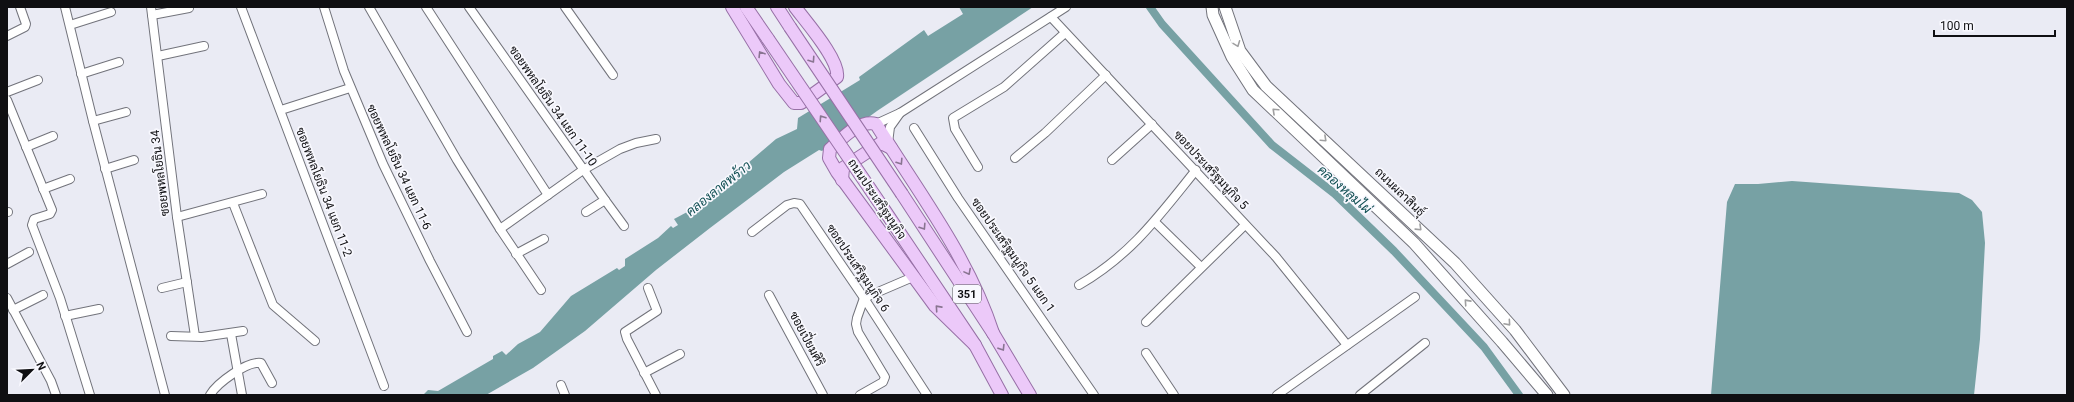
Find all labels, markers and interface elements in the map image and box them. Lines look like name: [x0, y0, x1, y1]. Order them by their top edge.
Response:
scale bar: [1934, 12, 2055, 38]
text: 100 m: [1940, 19, 1974, 33]
one-way arrow: [1232, 40, 1241, 47]
street label: ซอยพหลโยธิน 34 แยก 11-10: [506, 43, 601, 169]
one-way arrow: [758, 51, 766, 58]
one-way arrow: [807, 55, 814, 62]
street label: ซอยพหลโยธิน 34 แยก 11-6: [364, 102, 435, 232]
one-way arrow: [1272, 109, 1280, 116]
one-way arrow: [819, 115, 827, 122]
street label: ซอยพหลโยธิน 34 แยก 11-2: [293, 125, 356, 259]
street label: ซอยประเสริฐมนูกิจ 5: [1170, 128, 1251, 213]
street label: ซอยพหลโยธิน 34: [147, 129, 172, 217]
one-way arrow: [1319, 135, 1327, 142]
street label: ถนนประเสริฐมนูกิจ: [844, 156, 909, 242]
water label: คลองลาดพร้าว: [682, 157, 754, 219]
one-way arrow: [895, 158, 902, 165]
water label: คลองหลุมไผ่: [1314, 161, 1376, 219]
street label: ถนนผลาสินธุ์: [1371, 164, 1429, 221]
street label: ซอยประเสริฐมนูกิจ 5 แยก 1: [967, 195, 1058, 315]
street label: ซอยประเสริฐมนูกิจ 6: [823, 222, 893, 315]
one-way arrow: [918, 223, 926, 230]
one-way arrow: [1414, 223, 1422, 231]
one-way arrow: [964, 268, 971, 275]
road number: 351: [953, 285, 981, 303]
one-way arrow: [1464, 299, 1471, 306]
one-way arrow: [935, 305, 942, 313]
street label: ซอยเปี่ยมศิริ: [787, 307, 831, 369]
one-way arrow: [1503, 318, 1510, 325]
one-way arrow: [997, 344, 1005, 351]
north arrow: [12, 350, 52, 390]
text: N: [33, 360, 48, 373]

